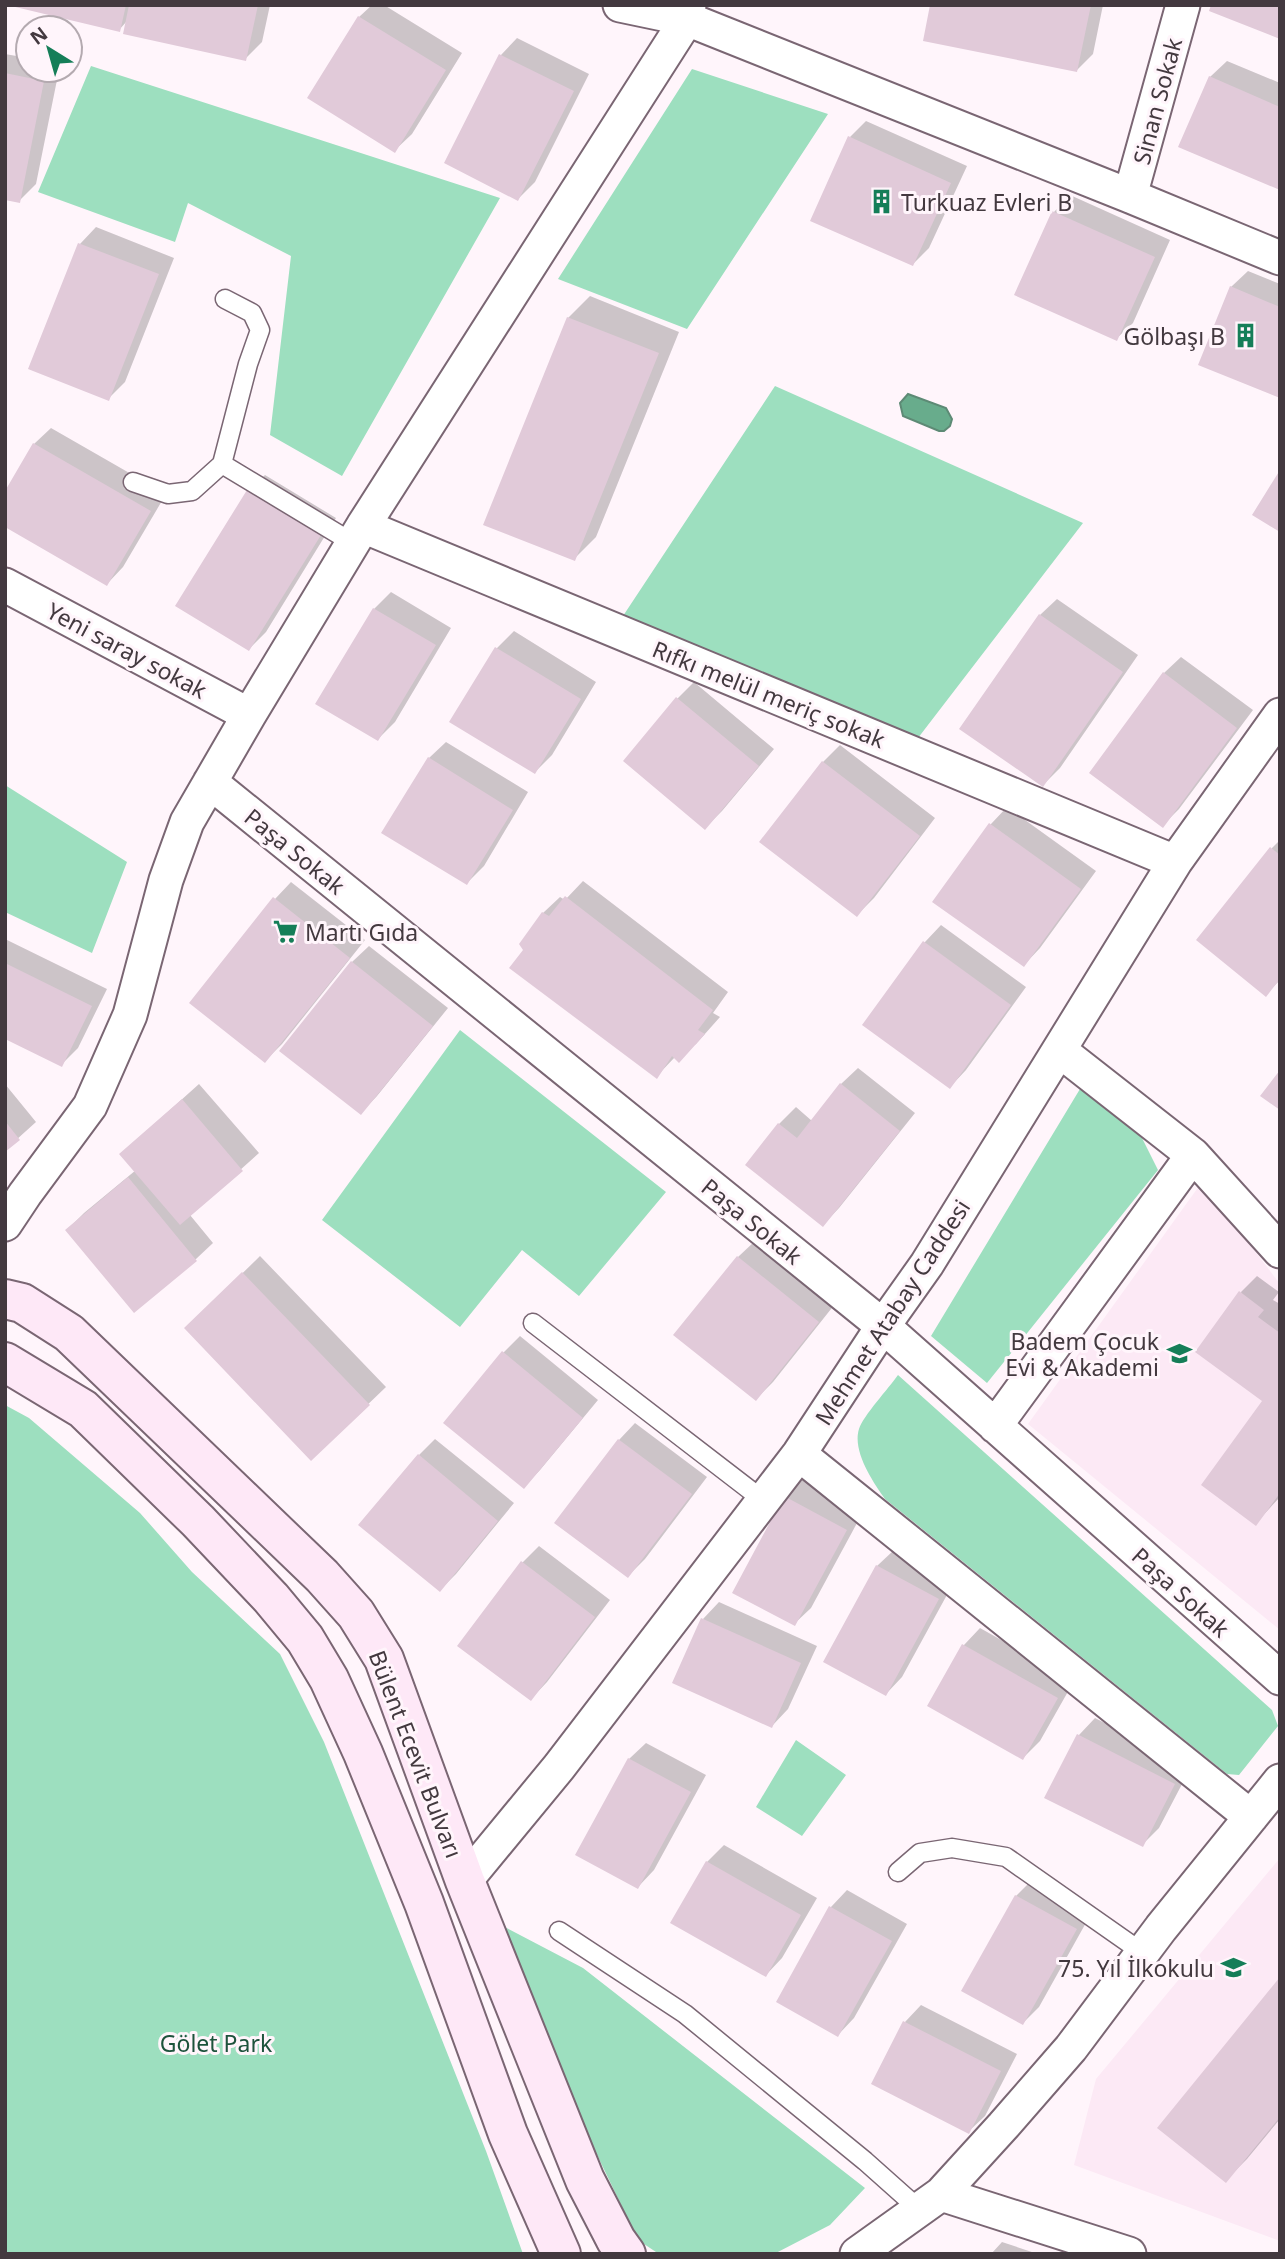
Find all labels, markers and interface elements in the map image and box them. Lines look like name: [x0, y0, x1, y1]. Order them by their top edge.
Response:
north arrow: [14, 14, 84, 84]
text: N: [25, 20, 53, 50]
street label: Sinan Sokak: [1125, 33, 1189, 168]
place label: Turkuaz Evleri B: [901, 186, 1072, 218]
building icon: Turkuaz Evleri B: [867, 188, 895, 216]
place label: Gölbaşı B: [1123, 320, 1225, 352]
building icon: Gölbaşı B: [1231, 322, 1259, 350]
street label: Yeni saray sokak: [41, 594, 213, 706]
street label: Rıfkı melül meriç sokak: [648, 633, 891, 756]
street label: Paşa Sokak: [238, 801, 353, 902]
place label: Martı Gıda: [305, 916, 418, 948]
supermarket icon: Martı Gıda: [271, 918, 299, 946]
street label: Paşa Sokak: [695, 1171, 810, 1272]
street label: Mehmet Atabay Caddesi: [807, 1193, 977, 1431]
place label: Badem Çocuk Evi & Akademi: [1005, 1325, 1160, 1383]
school or university icon: Badem Çocuk Evi & Akademi: [1165, 1340, 1193, 1368]
street label: Paşa Sokak: [1125, 1540, 1237, 1645]
street label: Bülent Ecevit Bulvarı: [362, 1646, 470, 1862]
place label: 75. Yıl İlkokulu: [1058, 1952, 1214, 1984]
school or university icon: 75. Yıl İlkokulu: [1220, 1954, 1248, 1982]
park label: Gölet Park: [160, 2027, 273, 2059]

